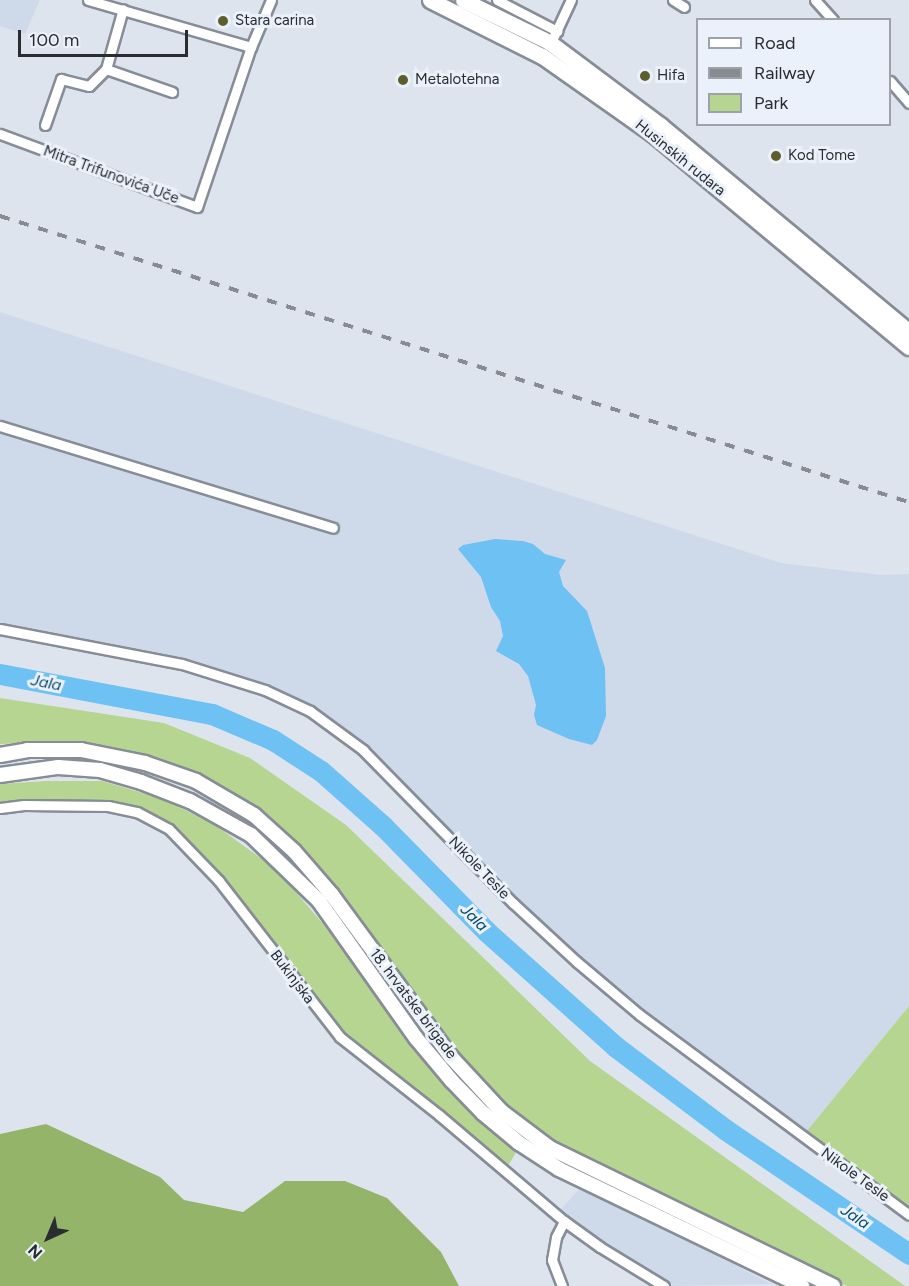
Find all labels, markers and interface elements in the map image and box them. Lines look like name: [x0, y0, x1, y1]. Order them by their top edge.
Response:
place label: Stara carina: [235, 12, 314, 30]
marker: Stara carina: [216, 14, 230, 28]
scale bar: [21, 18, 190, 56]
legend: [696, 18, 891, 126]
text: 100 m: [29, 29, 79, 51]
text: Road: [754, 32, 795, 54]
text: Railway: [754, 62, 815, 84]
place label: Hifa: [657, 67, 685, 85]
marker: Hifa: [638, 69, 652, 83]
place label: Metalotehna: [415, 71, 499, 89]
marker: Metalotehna: [396, 73, 410, 87]
text: Park: [754, 92, 788, 114]
street label: Husinskih rudara: [631, 116, 729, 200]
street label: Mitra Trifunovića Uče: [41, 142, 181, 208]
place label: Kod Tome: [788, 147, 855, 165]
marker: Kod Tome: [769, 149, 783, 163]
water label: Jala: [29, 671, 63, 695]
street label: Nikole Tesle: [445, 833, 513, 903]
water label: Jala: [456, 900, 492, 936]
street label: 18. hrvatske brigade: [366, 945, 460, 1063]
street label: Bukinjska: [266, 947, 318, 1007]
street label: Nikole Tesle: [817, 1144, 893, 1206]
water label: Jala: [837, 1200, 873, 1234]
north arrow: [18, 1208, 78, 1268]
text: N: [24, 1240, 46, 1262]

